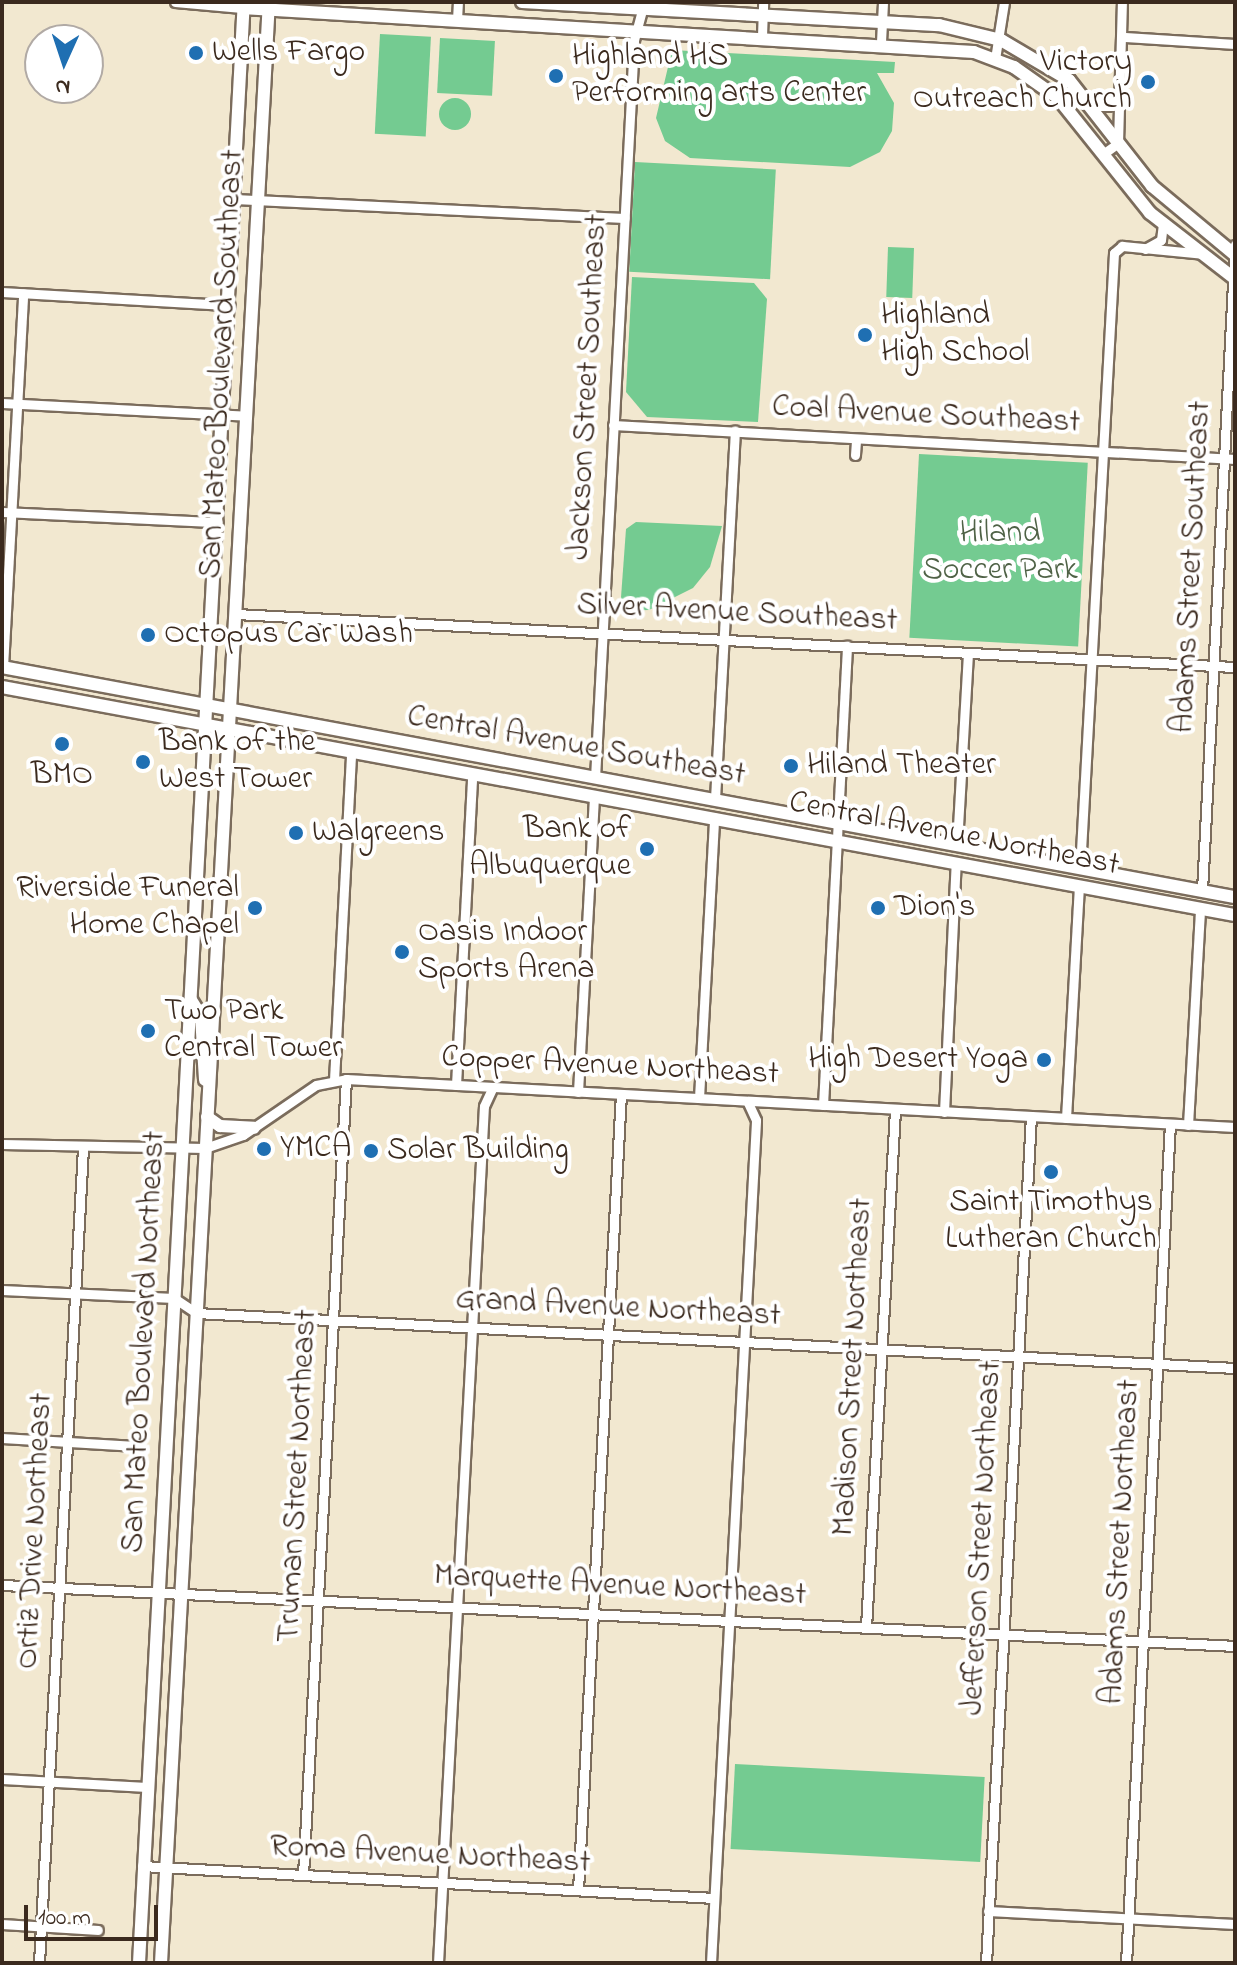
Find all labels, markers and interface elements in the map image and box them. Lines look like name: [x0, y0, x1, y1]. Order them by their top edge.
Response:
north arrow: [24, 24, 104, 104]
place label: Wells Fargo: [212, 34, 365, 72]
place label: Highland HS Performing arts Center: [572, 39, 866, 114]
marker: Wells Fargo: [187, 44, 205, 62]
place label: Victory Outreach Church: [913, 45, 1132, 120]
marker: Highland HS Performing arts Center: [547, 67, 565, 85]
text: N: [55, 70, 71, 102]
marker: Victory Outreach Church: [1139, 73, 1157, 91]
street label: San Mateo Boulevard Southeast: [193, 148, 253, 580]
street label: Jackson Street Southeast: [561, 213, 617, 561]
place label: Highland High School: [881, 298, 1029, 373]
marker: Highland High School: [856, 326, 874, 344]
street label: Coal Avenue Southeast: [771, 389, 1081, 443]
street label: Adams Street Southeast: [1165, 400, 1221, 734]
park label: Hiland Soccer Park: [922, 516, 1078, 591]
street label: Silver Avenue Southeast: [576, 586, 898, 642]
place label: Octopus Car Wash: [164, 616, 413, 654]
marker: Octopus Car Wash: [139, 626, 157, 644]
street label: Central Avenue Southeast: [404, 698, 748, 796]
place label: Bank of the West Tower: [159, 725, 315, 800]
marker: BMO: [53, 735, 71, 753]
place label: Hiland Theater: [807, 747, 996, 785]
marker: Bank of the West Tower: [134, 753, 152, 771]
place label: BMO: [31, 757, 93, 795]
marker: Hiland Theater: [782, 757, 800, 775]
street label: Central Avenue Northeast: [786, 784, 1122, 886]
place label: Bank of Albuquerque: [469, 812, 631, 887]
place label: Walgreens: [312, 814, 445, 852]
marker: Walgreens: [287, 824, 305, 842]
marker: Bank of Albuquerque: [638, 840, 656, 858]
place label: Riverside Funeral Home Chapel: [16, 871, 239, 946]
place label: Dion's: [894, 889, 975, 927]
marker: Riverside Funeral Home Chapel: [246, 899, 264, 917]
marker: Dion's: [869, 899, 887, 917]
place label: Oasis Indoor Sports Arena: [418, 915, 595, 990]
marker: Oasis Indoor Sports Arena: [393, 943, 411, 961]
place label: Two Park Central Tower: [164, 994, 342, 1069]
marker: Two Park Central Tower: [139, 1022, 157, 1040]
street label: Copper Avenue Northeast: [440, 1039, 780, 1095]
place label: High Desert Yoga: [808, 1041, 1028, 1079]
marker: High Desert Yoga: [1035, 1051, 1053, 1069]
street label: San Mateo Boulevard Northeast: [115, 1130, 175, 1554]
place label: YMCA: [280, 1130, 351, 1168]
place label: Solar Building: [387, 1132, 569, 1170]
marker: YMCA: [255, 1140, 273, 1158]
marker: Solar Building: [362, 1142, 380, 1160]
marker: Saint Timothys Lutheran Church: [1042, 1163, 1060, 1181]
place label: Saint Timothys Lutheran Church: [945, 1185, 1157, 1260]
street label: Madison Street Northeast: [826, 1197, 882, 1537]
street label: Grand Avenue Northeast: [454, 1281, 782, 1337]
street label: Truman Street Northeast: [271, 1308, 327, 1644]
street label: Jefferson Street Northeast: [955, 1360, 1011, 1716]
street label: Adams Street Northeast: [1094, 1378, 1150, 1706]
street label: Ortiz Drive Northeast: [10, 1392, 62, 1670]
street label: Marquette Avenue Northeast: [433, 1558, 807, 1616]
street label: Roma Avenue Northeast: [269, 1828, 591, 1884]
scale bar: [28, 1889, 162, 1939]
text: 100 m: [38, 1901, 91, 1936]

